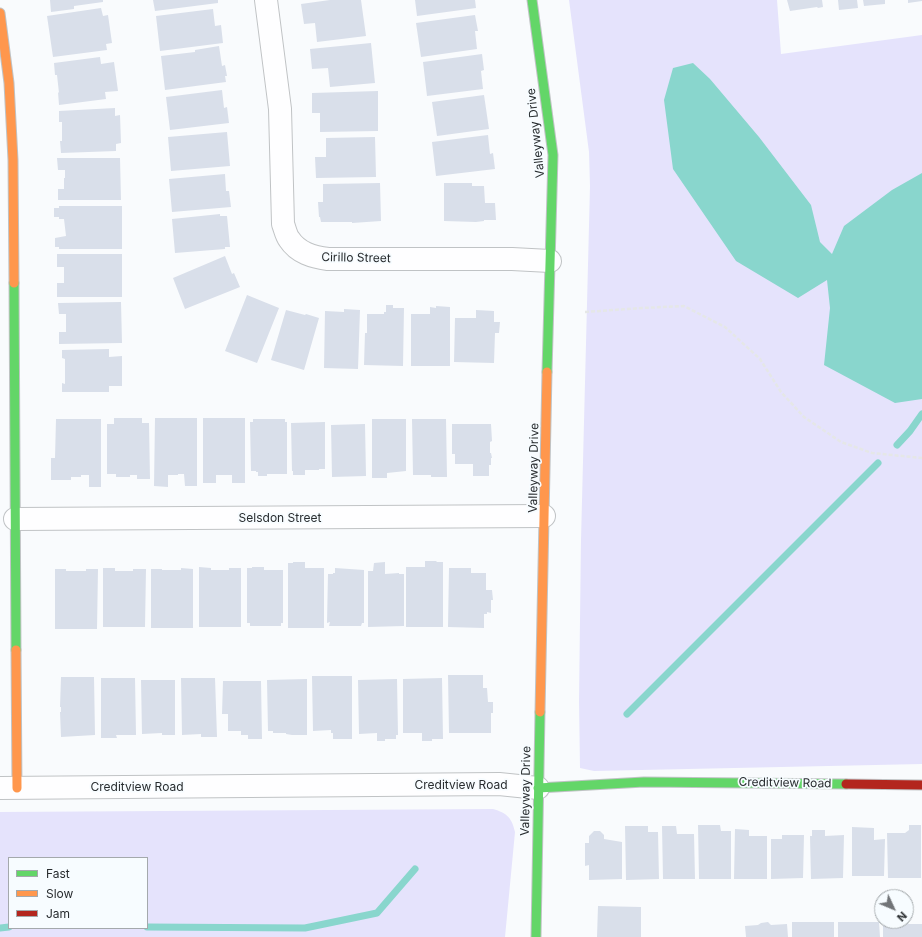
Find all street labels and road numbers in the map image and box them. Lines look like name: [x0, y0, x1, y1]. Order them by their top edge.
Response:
street label: Valleyway Drive: [524, 87, 548, 179]
street label: Cirillo Street: [321, 250, 391, 266]
street label: Valleyway Drive: [526, 423, 542, 513]
street label: Selsdon Street: [239, 511, 321, 525]
street label: Valleyway Drive: [518, 746, 534, 836]
street label: Creditview Road: [738, 775, 832, 791]
street label: Creditview Road: [414, 778, 508, 792]
street label: Creditview Road: [90, 780, 184, 794]

